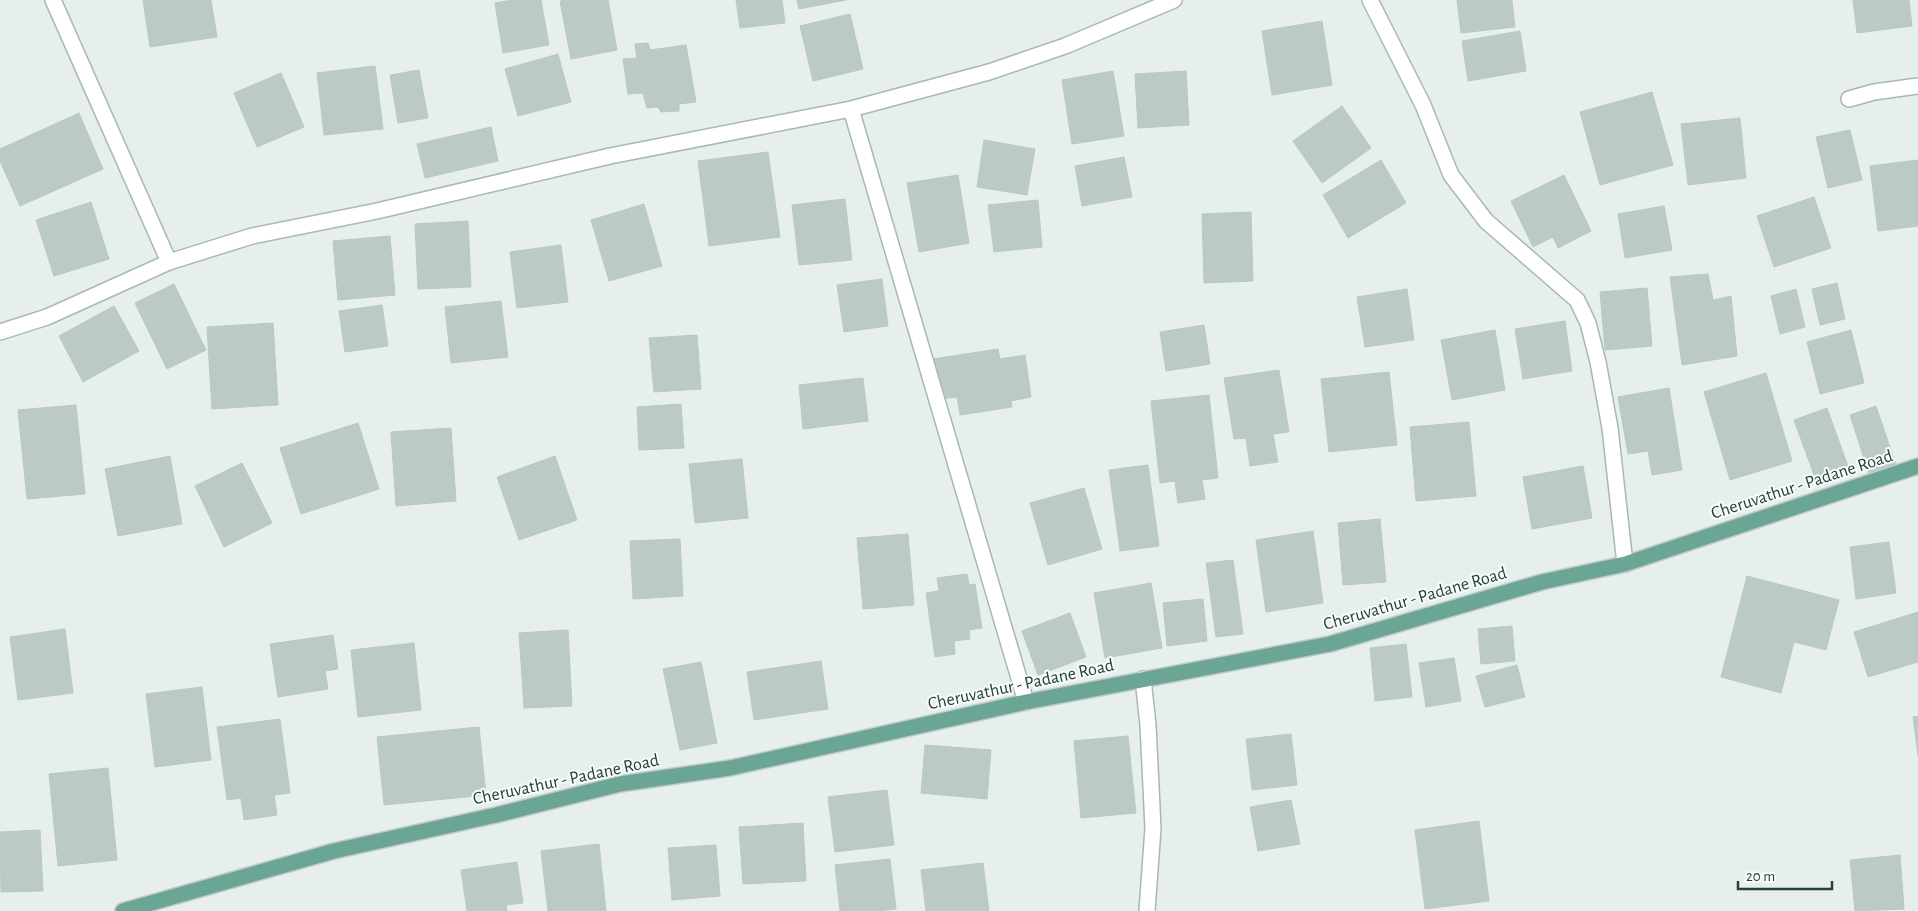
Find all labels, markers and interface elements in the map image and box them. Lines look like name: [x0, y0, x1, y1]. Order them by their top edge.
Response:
street label: Cheruvathur - Padane Road: [1709, 447, 1895, 523]
street label: Cheruvathur - Padane Road: [1321, 564, 1509, 634]
street label: Cheruvathur - Padane Road: [926, 656, 1116, 714]
street label: Cheruvathur - Padane Road: [471, 751, 661, 809]
scale bar: [1738, 858, 1832, 890]
text: 20 m: [1746, 869, 1775, 884]

